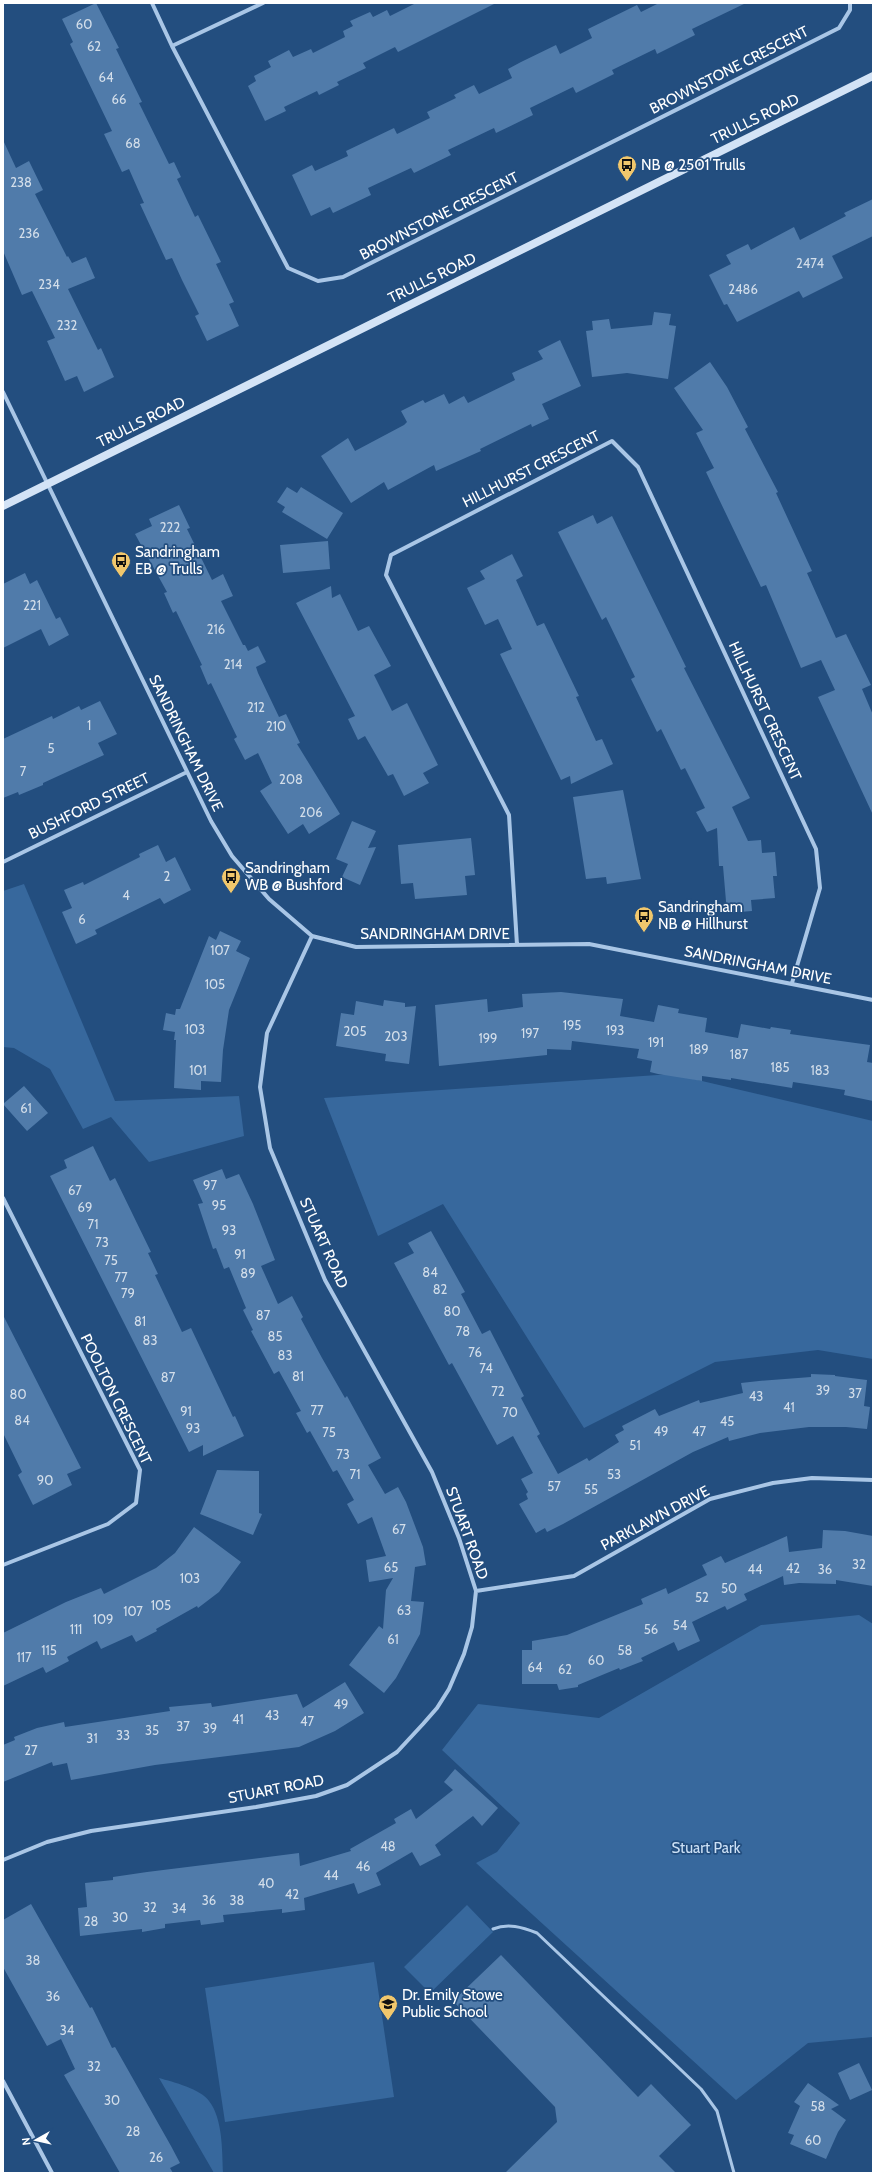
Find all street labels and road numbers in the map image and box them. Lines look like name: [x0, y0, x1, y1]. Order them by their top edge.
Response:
street label: BROWNSTONE CRESCENT: [647, 22, 811, 118]
street label: TRULLS ROAD: [708, 90, 802, 148]
street label: BROWNSTONE CRESCENT: [357, 168, 521, 264]
street label: TRULLS ROAD: [385, 249, 479, 307]
street label: TRULLS ROAD: [94, 393, 188, 451]
street label: HILLHURST CRESCENT: [459, 427, 603, 511]
street label: HILLHURST CRESCENT: [725, 639, 805, 783]
street label: SANDRINGHAM DRIVE: [145, 672, 227, 814]
street label: BUSHFORD STREET: [26, 769, 152, 843]
street label: SANDRINGHAM DRIVE: [360, 925, 510, 943]
street label: SANDRINGHAM DRIVE: [683, 942, 833, 988]
street label: STUART ROAD: [296, 1195, 352, 1291]
street label: POOLTON CRESCENT: [77, 1331, 155, 1467]
street label: PARKLAWN DRIVE: [598, 1482, 712, 1554]
street label: STUART ROAD: [442, 1484, 492, 1582]
street label: STUART ROAD: [226, 1771, 326, 1807]

